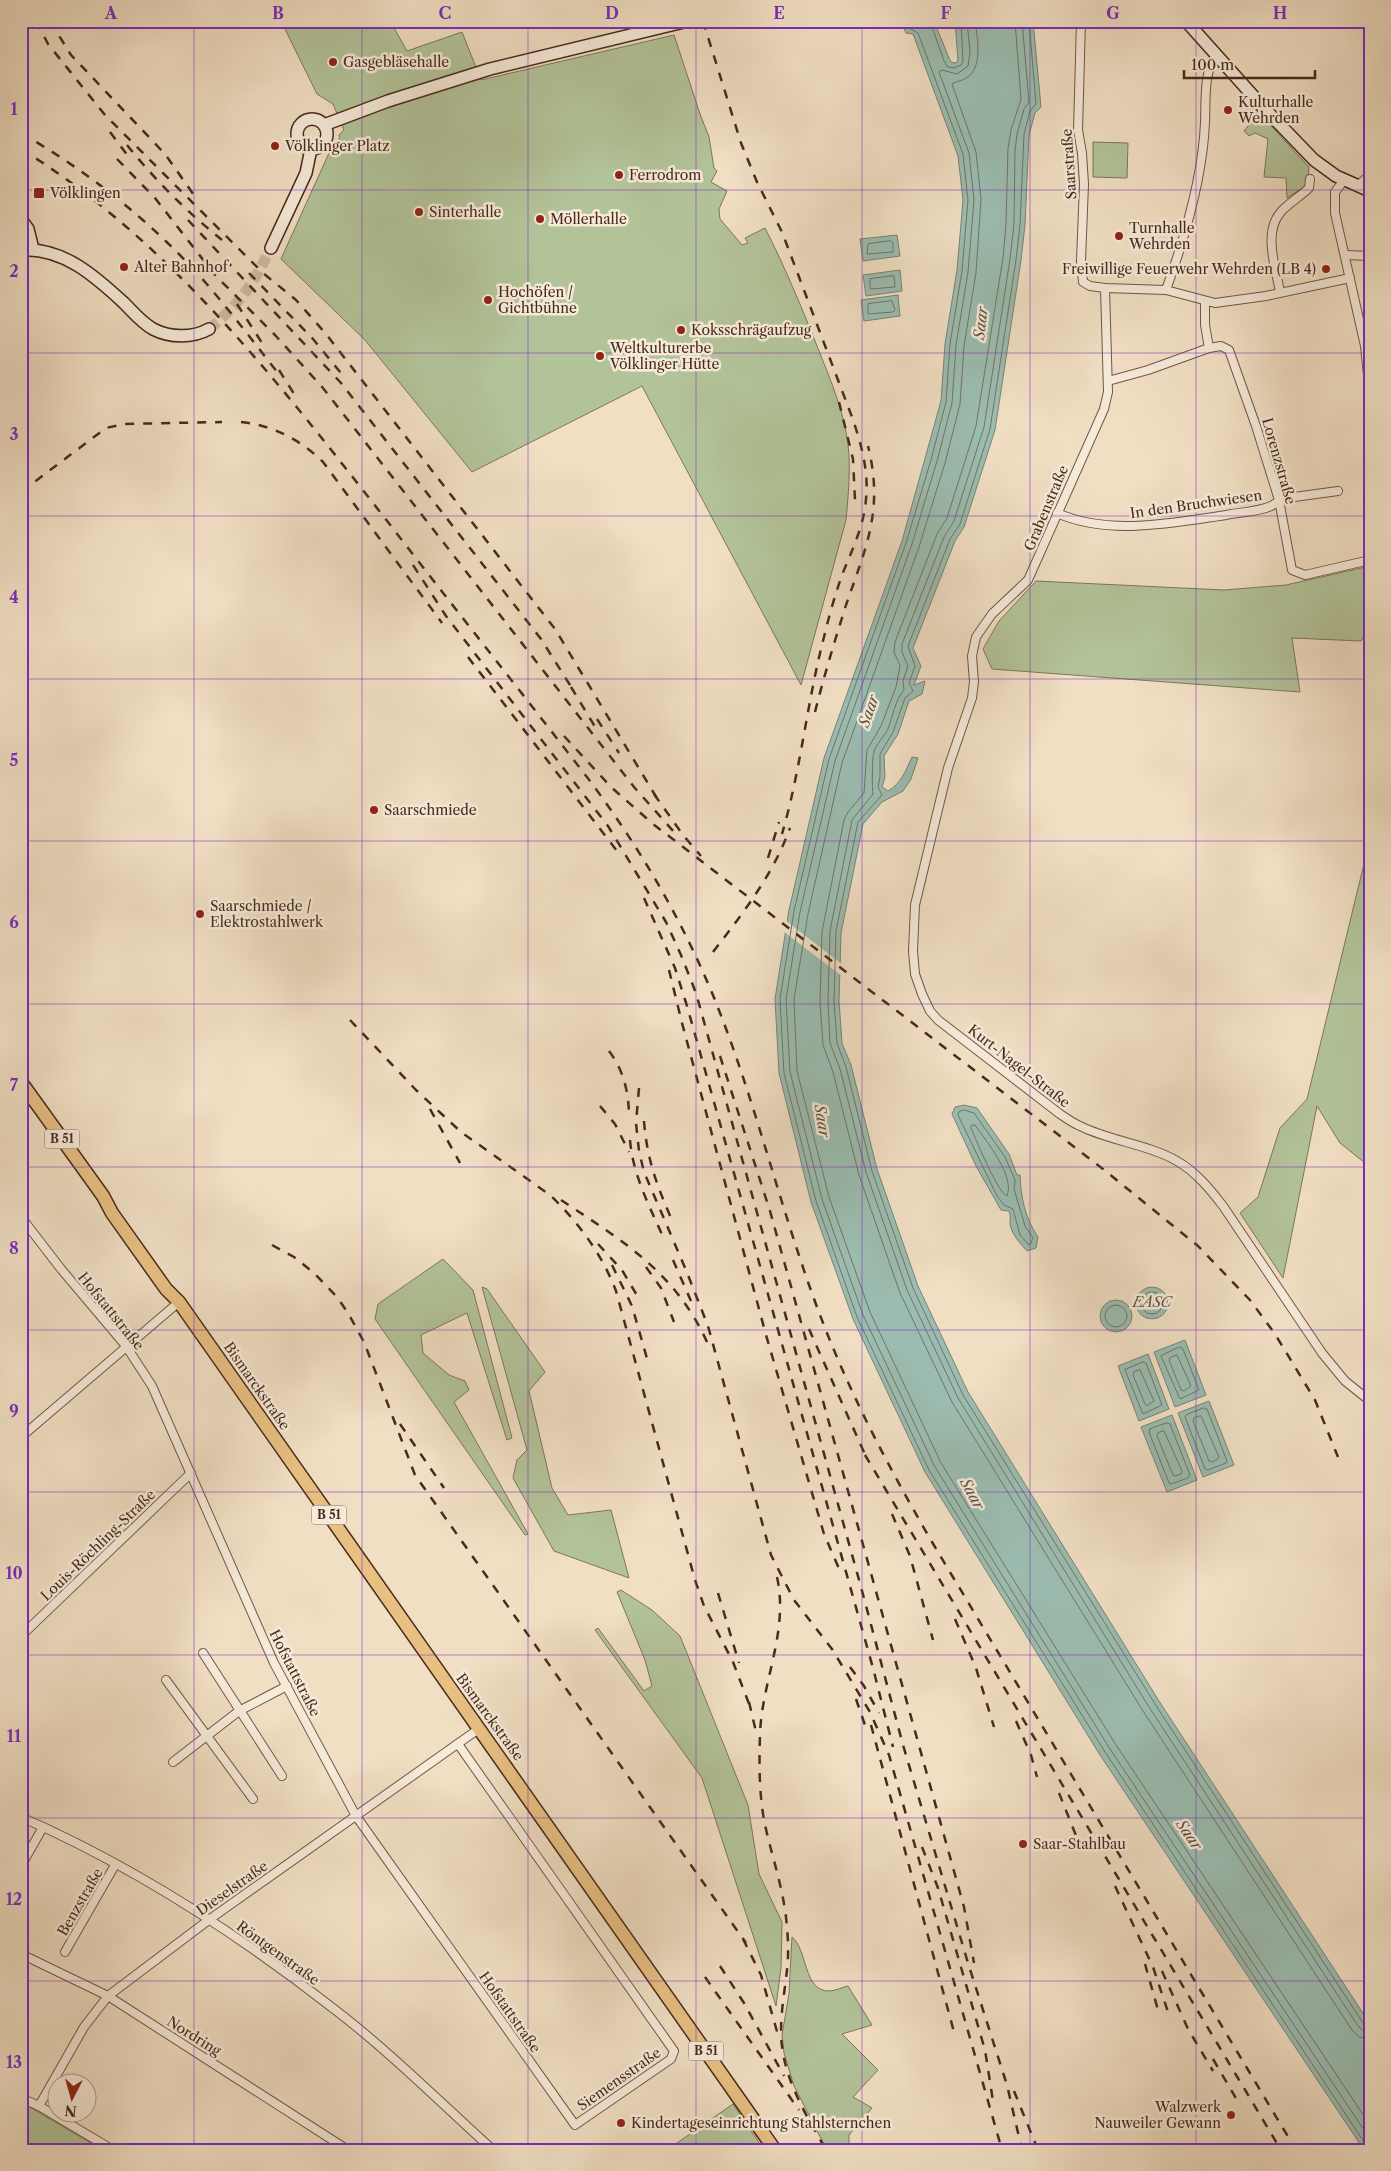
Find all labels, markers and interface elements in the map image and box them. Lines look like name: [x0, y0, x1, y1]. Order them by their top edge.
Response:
text: A: [104, 3, 118, 23]
text: B: [272, 3, 284, 23]
text: C: [439, 3, 451, 23]
text: D: [605, 3, 619, 23]
text: E: [773, 3, 785, 23]
text: F: [941, 3, 952, 23]
text: G: [1106, 3, 1120, 23]
text: H: [1273, 3, 1287, 23]
scale bar: [1184, 48, 1315, 80]
place label: Gasgebläsehalle: [343, 53, 449, 71]
text: 100 m: [1191, 55, 1234, 74]
marker: Gasgebläsehalle: [327, 56, 339, 68]
place label: Kulturhalle Wehrden: [1237, 93, 1314, 127]
text: 1: [10, 99, 18, 119]
marker: Kulturhalle Wehrden: [1222, 104, 1234, 116]
street label: Saarstraße: [1058, 128, 1080, 200]
place label: Völklinger Platz: [284, 137, 389, 155]
marker: Völklinger Platz: [269, 140, 281, 152]
place label: Ferrodrom: [629, 166, 701, 184]
marker: Ferrodrom: [613, 169, 625, 181]
place label: Völklingen: [49, 184, 121, 202]
marker: Völklingen: [32, 186, 46, 200]
place label: Sinterhalle: [429, 203, 502, 221]
marker: Sinterhalle: [413, 206, 425, 218]
place label: Möllerhalle: [550, 210, 627, 228]
marker: Möllerhalle: [534, 213, 546, 225]
place label: Turnhalle Wehrden: [1128, 219, 1195, 253]
marker: Turnhalle Wehrden: [1113, 230, 1125, 242]
place label: Alter Bahnhof: [133, 258, 230, 276]
place label: Freiwillige Feuerwehr Wehrden (LB 4): [1062, 260, 1316, 278]
text: 2: [9, 261, 19, 281]
marker: Alter Bahnhof: [118, 261, 130, 273]
marker: Freiwillige Feuerwehr Wehrden (LB 4): [1320, 263, 1332, 275]
place label: Hochöfen / Gichtbühne: [498, 283, 577, 317]
marker: Hochöfen / Gichtbühne: [482, 294, 494, 306]
water label: Saar: [969, 304, 992, 341]
place label: Koksschrägaufzug: [691, 321, 812, 339]
marker: Koksschrägaufzug: [675, 324, 687, 336]
place label: Weltkulturerbe Völklinger Hütte: [609, 339, 719, 373]
marker: Weltkulturerbe Völklinger Hütte: [594, 350, 606, 362]
street label: Lorenzstraße: [1258, 416, 1300, 506]
text: 3: [9, 424, 19, 444]
street label: Grabenstraße: [1020, 462, 1072, 554]
street label: In den Bruchwiesen: [1129, 486, 1263, 522]
text: 4: [9, 587, 19, 607]
water label: Saar: [854, 691, 883, 730]
text: 5: [10, 750, 19, 770]
place label: Saarschmiede: [384, 801, 477, 819]
marker: Saarschmiede: [368, 804, 380, 816]
place label: Saarschmiede / Elektrostahlwerk: [210, 897, 324, 931]
marker: Saarschmiede / Elektrostahlwerk: [194, 908, 206, 920]
text: 6: [9, 912, 19, 932]
street label: Kurt-Nagel-Straße: [964, 1020, 1074, 1112]
text: 7: [10, 1075, 19, 1095]
water label: Saar: [810, 1102, 835, 1140]
road number: B 51: [44, 1130, 80, 1148]
text: 8: [9, 1238, 19, 1258]
street label: Hofstattstraße: [74, 1268, 148, 1354]
water label: EASC: [1132, 1292, 1173, 1311]
street label: Bismarckstraße: [220, 1338, 294, 1434]
text: 9: [9, 1401, 19, 1421]
water label: Saar: [956, 1474, 989, 1514]
street label: Louis-Röchling-Straße: [37, 1485, 159, 1605]
road number: B 51: [312, 1506, 346, 1524]
text: 10: [5, 1563, 23, 1583]
street label: Hofstattstraße: [265, 1627, 325, 1720]
street label: Bismarckstraße: [452, 1670, 528, 1764]
text: 11: [7, 1726, 22, 1746]
water label: Saar: [1172, 1815, 1207, 1854]
place label: Saar-Stahlbau: [1033, 1835, 1126, 1853]
marker: Saar-Stahlbau: [1017, 1838, 1029, 1850]
street label: Dieselstraße: [193, 1857, 271, 1919]
street label: Benzstraße: [53, 1865, 107, 1939]
text: 12: [6, 1889, 22, 1909]
street label: Röntgenstraße: [233, 1917, 323, 1989]
street label: Hofstattstraße: [475, 1968, 545, 2056]
street label: Nordring: [164, 2012, 225, 2060]
road number: B 51: [688, 2042, 724, 2060]
street label: Siemensstraße: [574, 2043, 664, 2114]
text: 13: [6, 2052, 22, 2072]
north arrow: [48, 2074, 98, 2124]
place label: Walzwerk Nauweiler Gewann: [1094, 2098, 1222, 2132]
text: N: [64, 2101, 78, 2121]
marker: Walzwerk Nauweiler Gewann: [1225, 2109, 1237, 2121]
place label: Kindertageseinrichtung Stahlsternchen: [631, 2114, 891, 2132]
marker: Kindertageseinrichtung Stahlsternchen: [615, 2117, 627, 2129]

